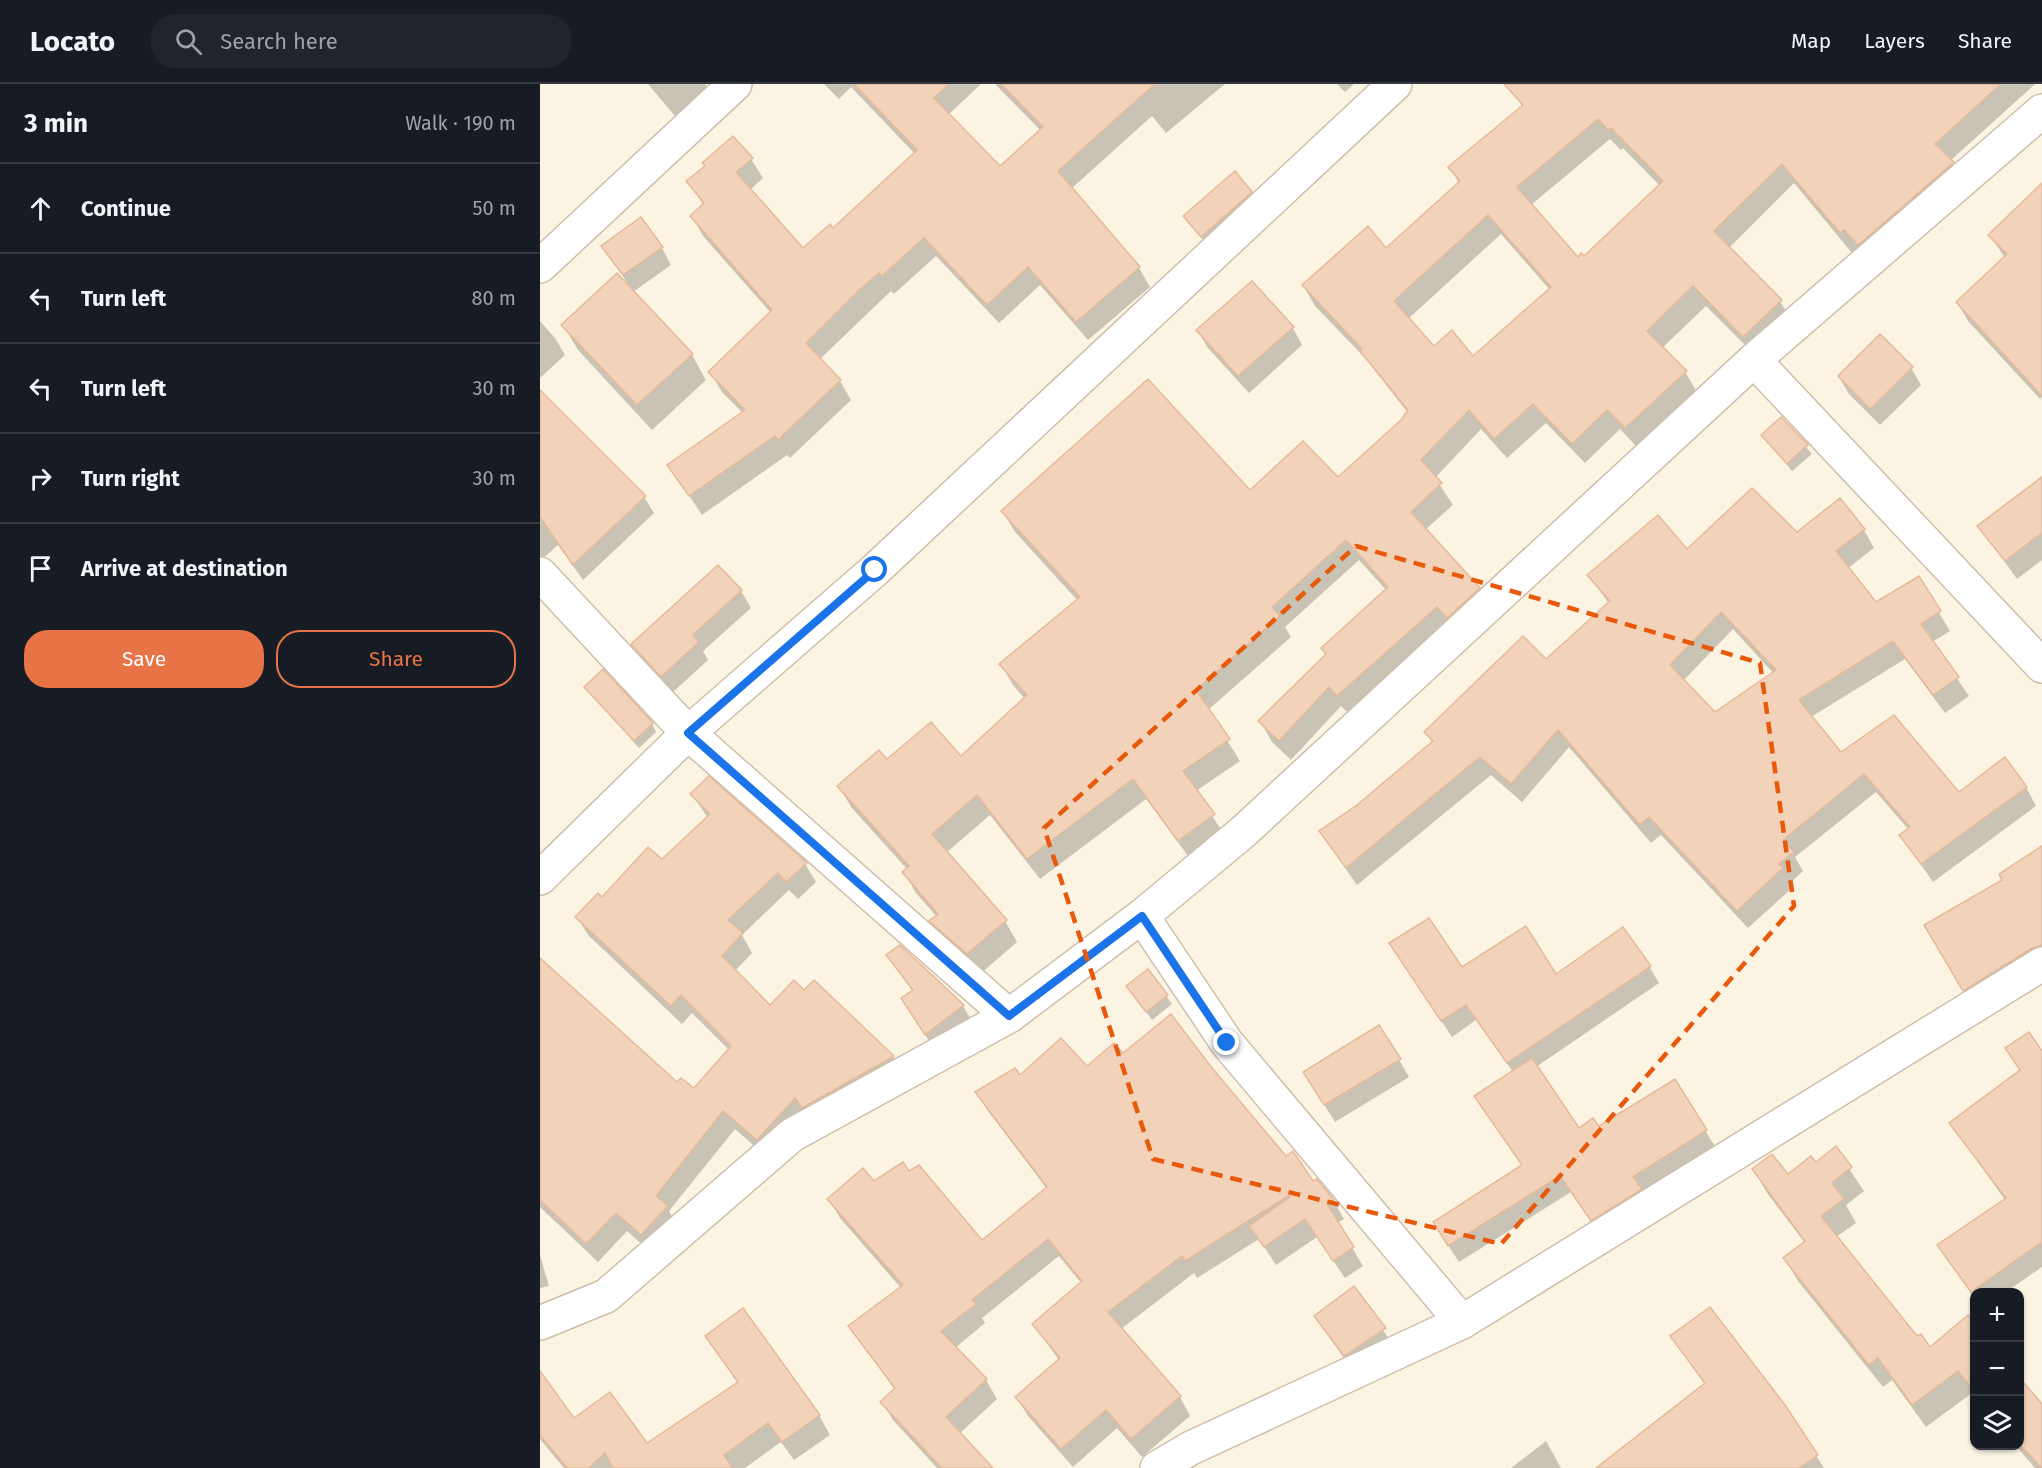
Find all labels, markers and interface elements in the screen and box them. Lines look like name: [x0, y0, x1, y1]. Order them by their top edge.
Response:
search box: [151, 14, 571, 68]
text: Locato: [30, 25, 115, 58]
icon: search: [172, 25, 205, 58]
text: Search here: [220, 28, 338, 55]
text: Map: [1791, 28, 1831, 54]
text: Layers: [1864, 28, 1925, 54]
text: Share: [1958, 28, 2012, 54]
text: 3 min: [24, 108, 88, 139]
text: Walk · 190 m: [405, 111, 516, 135]
icon: ahead: [24, 192, 57, 225]
text: Continue: [81, 195, 171, 222]
text: 50 m: [472, 196, 516, 220]
icon: left: [24, 282, 57, 315]
text: Turn left: [81, 285, 166, 312]
text: 80 m: [471, 286, 516, 310]
icon: left: [24, 372, 57, 405]
text: Turn left: [81, 375, 166, 402]
text: 30 m: [472, 376, 516, 400]
icon: right: [24, 462, 57, 495]
text: Turn right: [81, 465, 180, 492]
text: 30 m: [472, 466, 516, 490]
icon: arrive: [24, 552, 57, 585]
text: Arrive at destination: [81, 555, 288, 582]
route start: [861, 556, 887, 582]
button: Save: [24, 630, 264, 688]
button: Share: [276, 630, 516, 688]
route end: [1213, 1029, 1239, 1055]
map controls: [1970, 1288, 2024, 1450]
button: +: [1970, 1288, 2024, 1342]
button: −: [1970, 1342, 2024, 1396]
button: layers: [1970, 1396, 2024, 1450]

